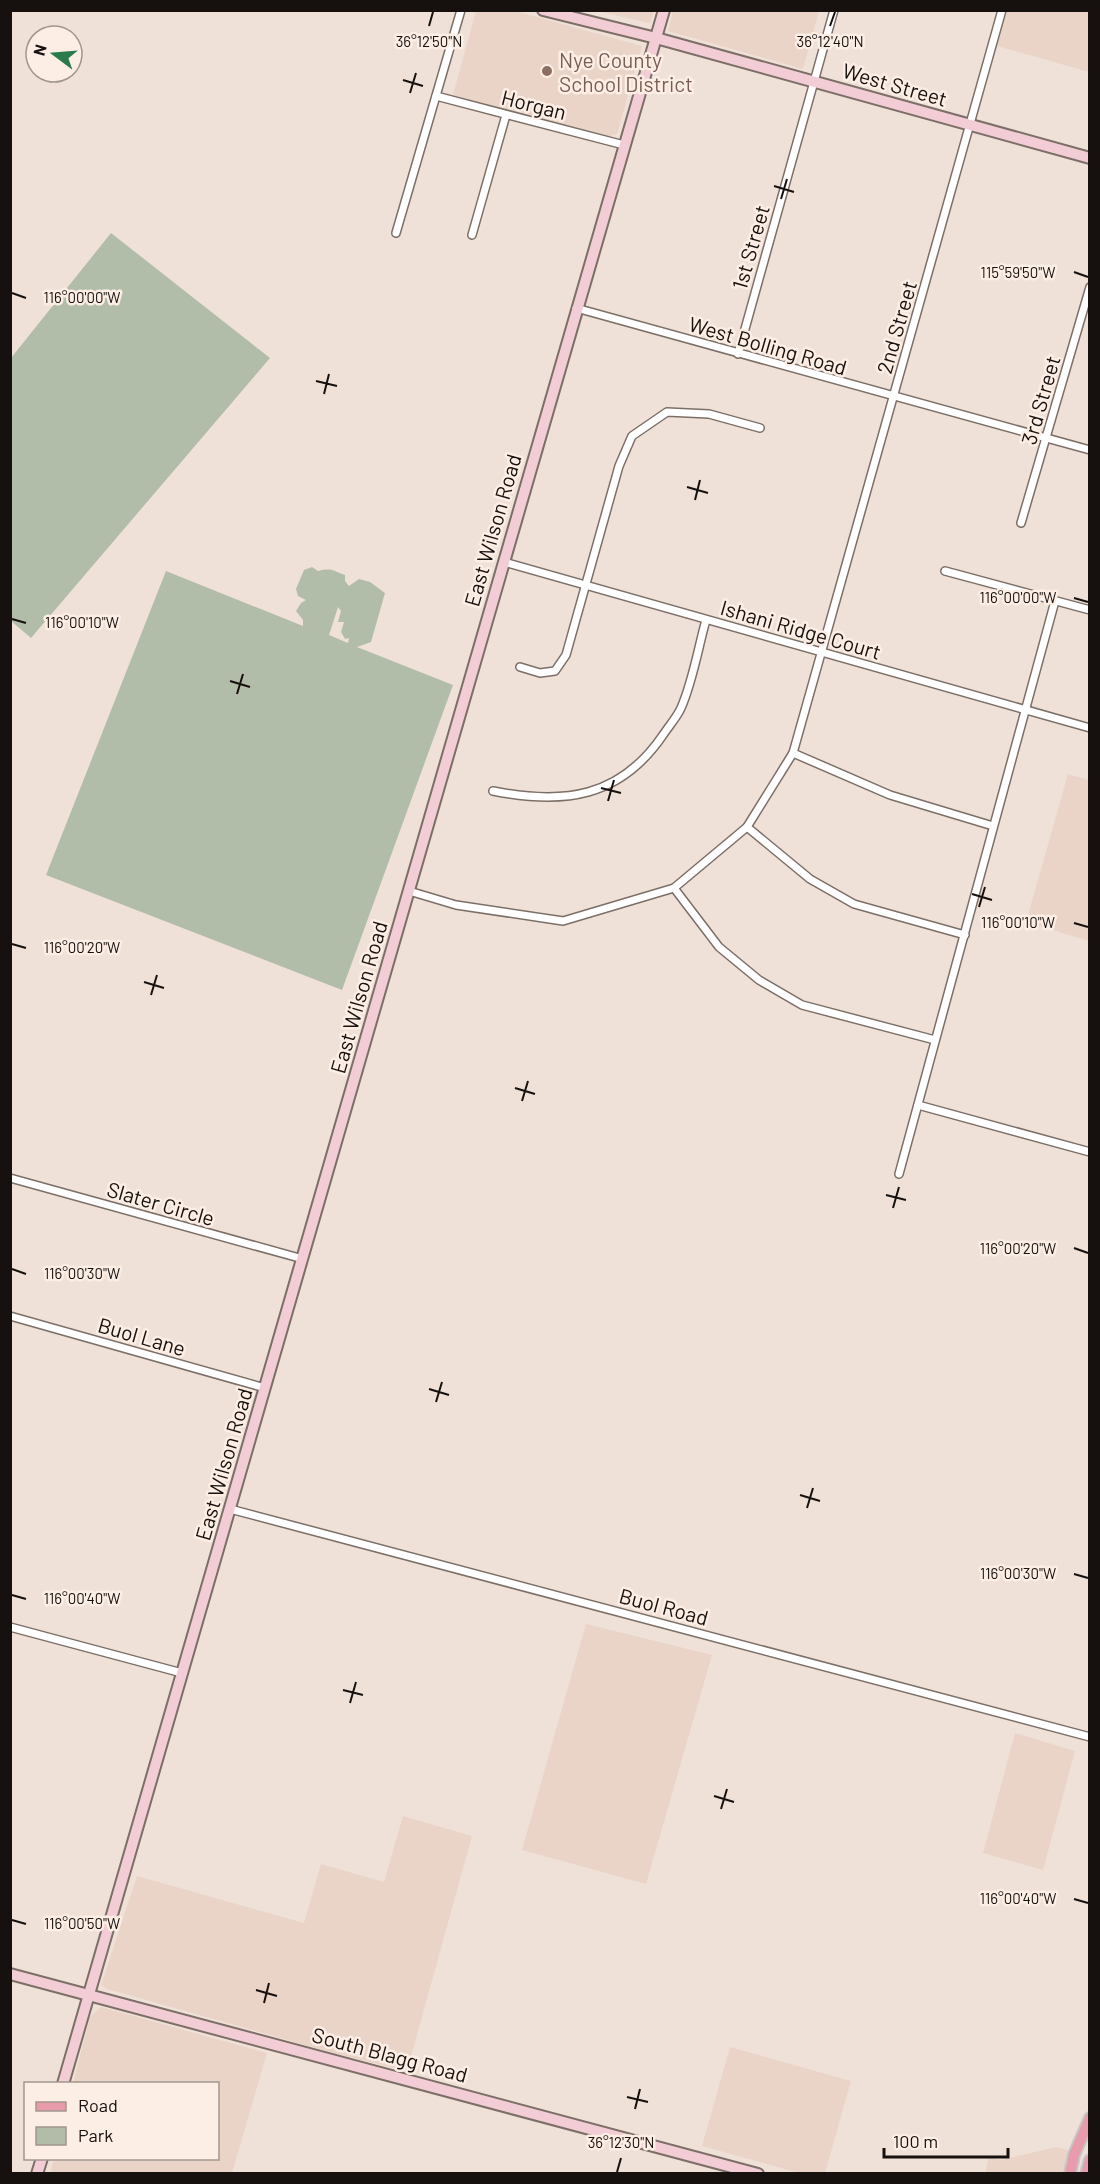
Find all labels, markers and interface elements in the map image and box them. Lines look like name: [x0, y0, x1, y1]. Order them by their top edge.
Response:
north arrow: [24, 24, 84, 84]
text: 36°12'50"N: [396, 32, 462, 50]
text: 36°12'40"N: [796, 32, 864, 50]
text: N: [29, 42, 50, 57]
place label: Nye County School District: [559, 47, 693, 96]
street label: West Street: [840, 57, 950, 111]
marker: Nye County School District: [540, 64, 554, 78]
street label: Horgan: [499, 84, 569, 124]
street label: 1st Street: [726, 202, 774, 292]
text: 115°59'50"W: [981, 263, 1055, 281]
street label: 2nd Street: [871, 278, 921, 376]
text: 116°00'00"W: [44, 288, 120, 306]
street label: West Bolling Road: [686, 310, 850, 380]
street label: 3rd Street: [1015, 353, 1065, 447]
street label: East Wilson Road: [458, 451, 526, 609]
text: 116°00'00"W: [980, 588, 1056, 606]
street label: Ishani Ridge Court: [718, 594, 884, 664]
text: 116°00'10"W: [45, 613, 119, 631]
text: 116°00'10"W: [981, 913, 1055, 931]
street label: East Wilson Road: [324, 918, 392, 1076]
text: 116°00'20"W: [44, 938, 120, 956]
street label: Slater Circle: [104, 1176, 218, 1230]
text: 116°00'20"W: [980, 1239, 1056, 1257]
text: 116°00'30"W: [44, 1264, 120, 1282]
street label: Buol Lane: [95, 1312, 189, 1360]
street label: East Wilson Road: [189, 1385, 257, 1543]
text: 116°00'30"W: [980, 1564, 1056, 1582]
street label: Buol Road: [617, 1582, 711, 1630]
text: 116°00'40"W: [44, 1589, 120, 1607]
text: 116°00'40"W: [980, 1889, 1056, 1907]
text: 116°00'50"W: [44, 1914, 120, 1932]
street label: South Blagg Road: [310, 2021, 470, 2087]
legend: [24, 2082, 219, 2160]
text: Road: [78, 2094, 118, 2116]
scale bar: [884, 2121, 1008, 2159]
text: Park: [78, 2124, 113, 2146]
text: 100 m: [893, 2130, 938, 2152]
text: 36°12'30"N: [588, 2133, 654, 2151]

